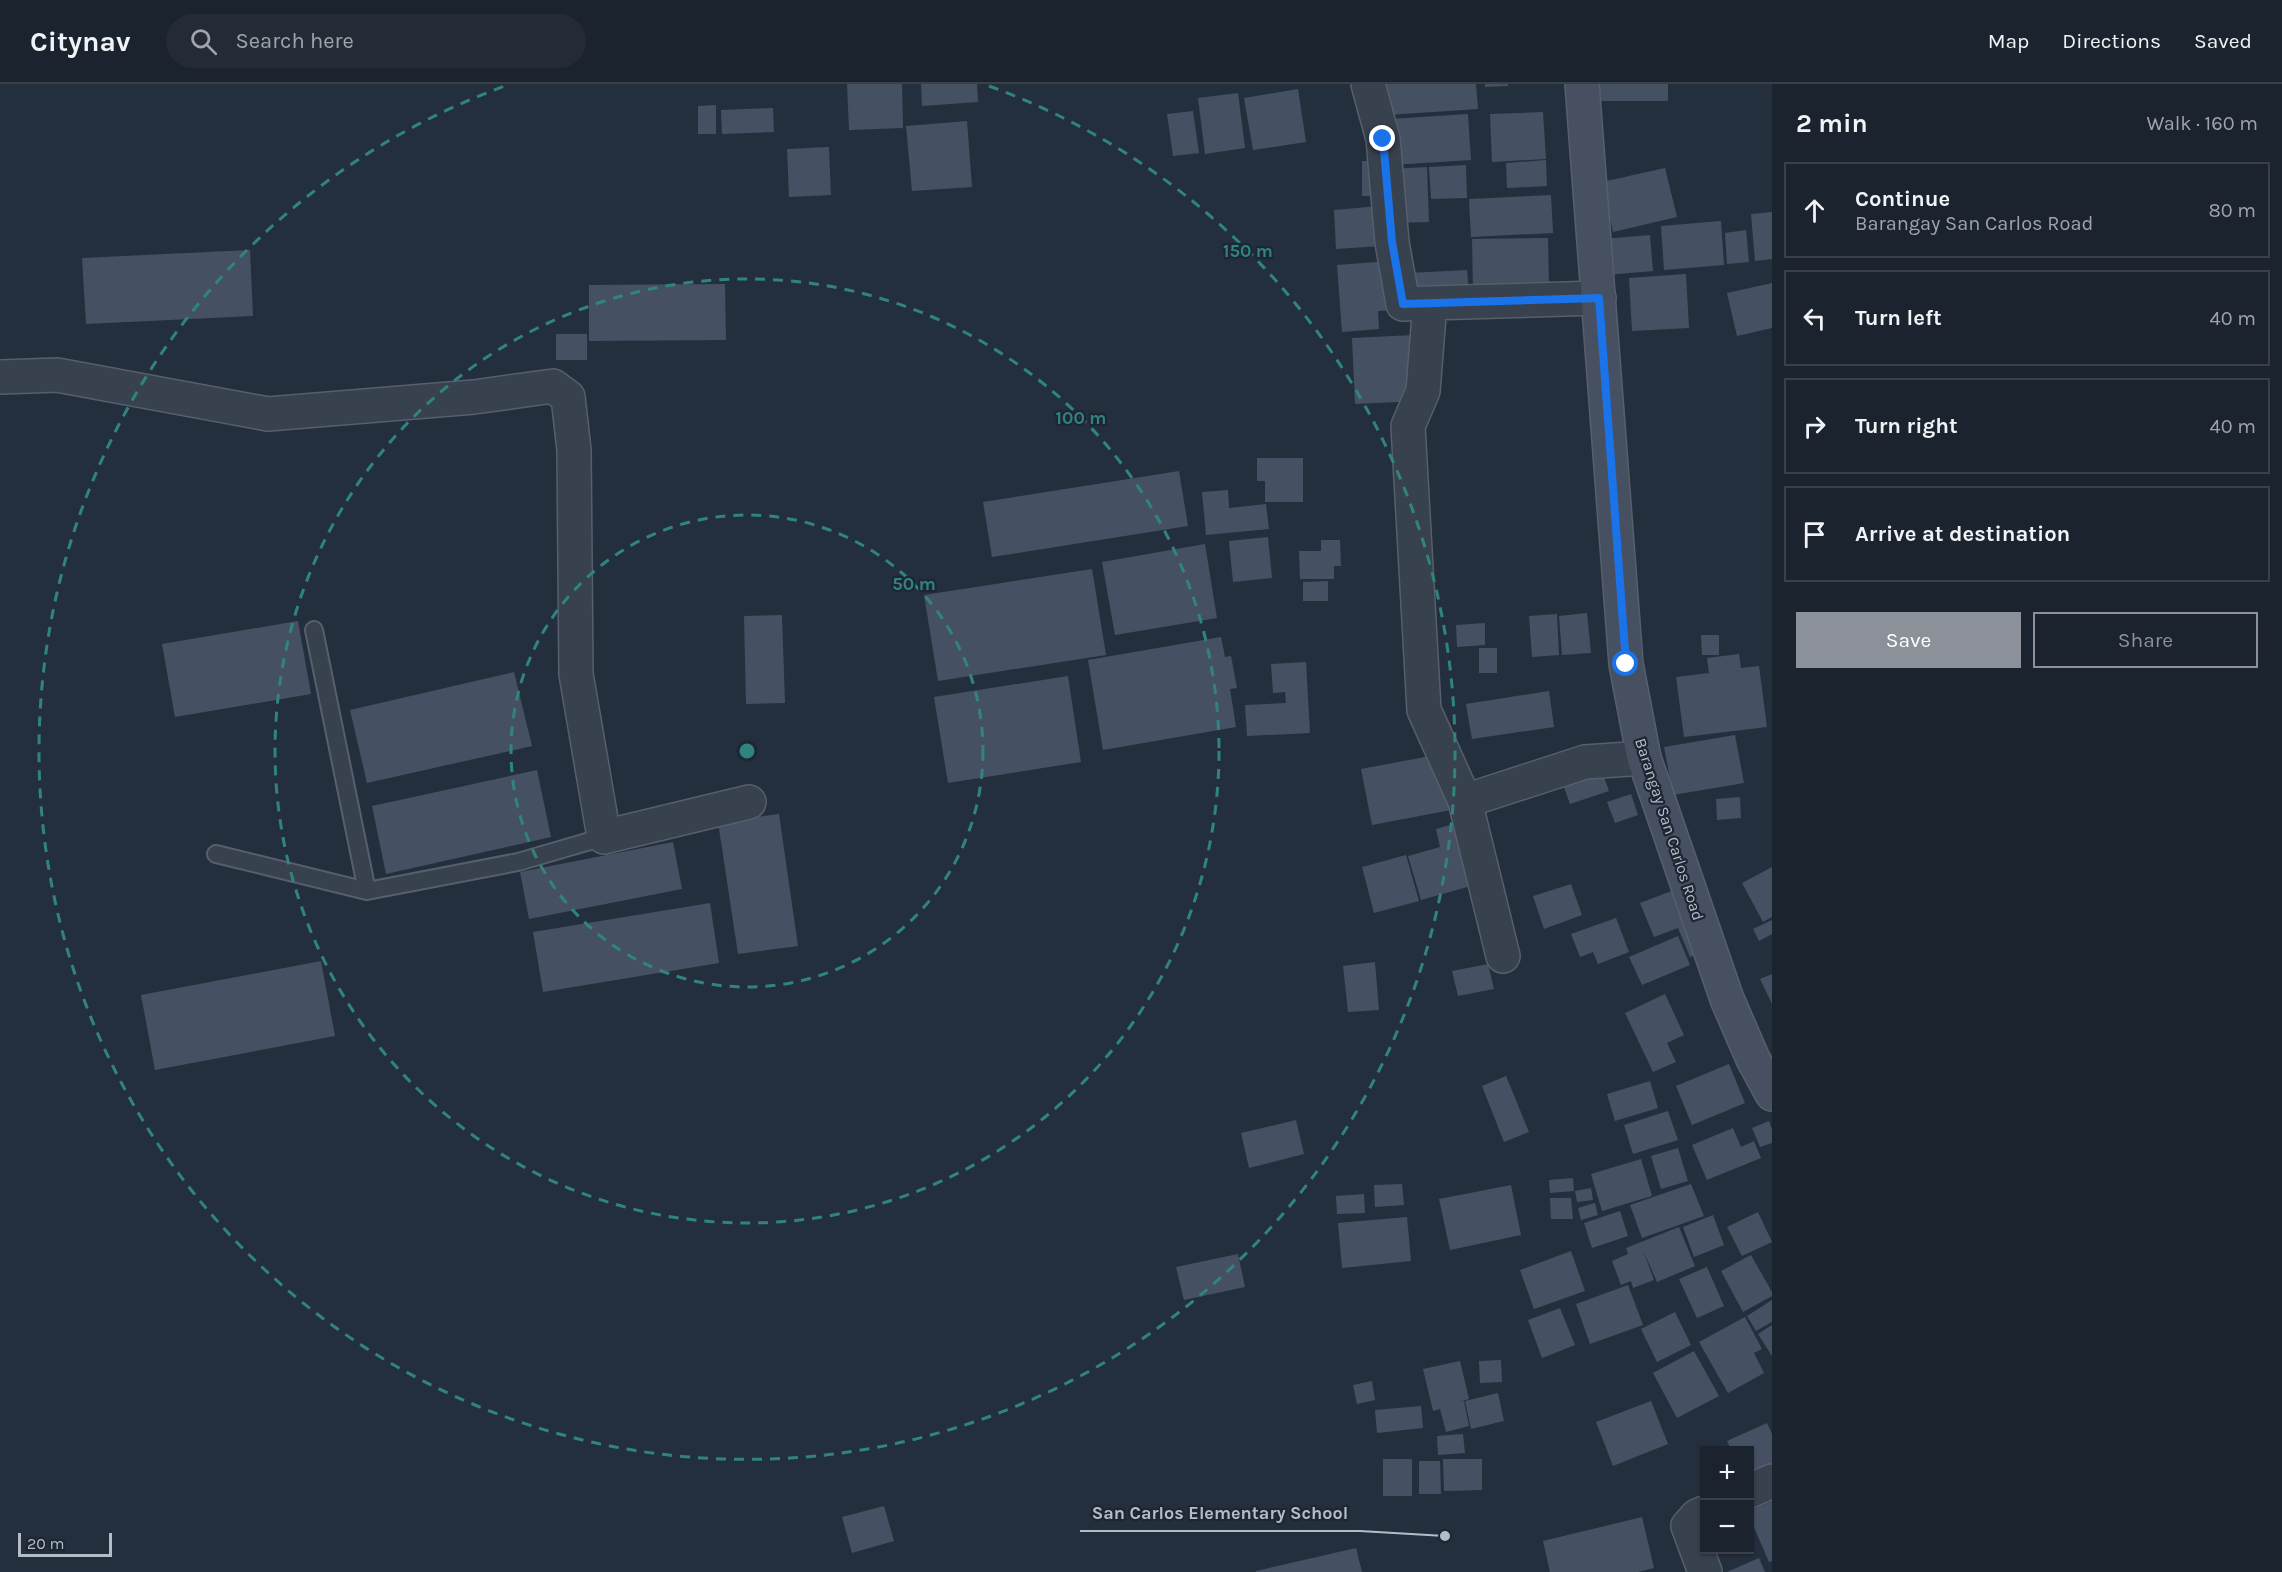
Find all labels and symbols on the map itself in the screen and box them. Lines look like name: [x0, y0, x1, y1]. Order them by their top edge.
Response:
route end: [1369, 125, 1395, 151]
text: 150 m: [1223, 240, 1273, 262]
text: 100 m: [1056, 407, 1106, 429]
text: 50 m: [892, 573, 936, 595]
route start: [1612, 650, 1638, 676]
street label: Barangay San Carlos Road: [1631, 736, 1708, 923]
centre of rings: [737, 741, 757, 761]
callout: San Carlos Elementary School: [1080, 1495, 1360, 1531]
text: San Carlos Elementary School: [1092, 1502, 1348, 1524]
scale bar: [18, 1530, 112, 1558]

